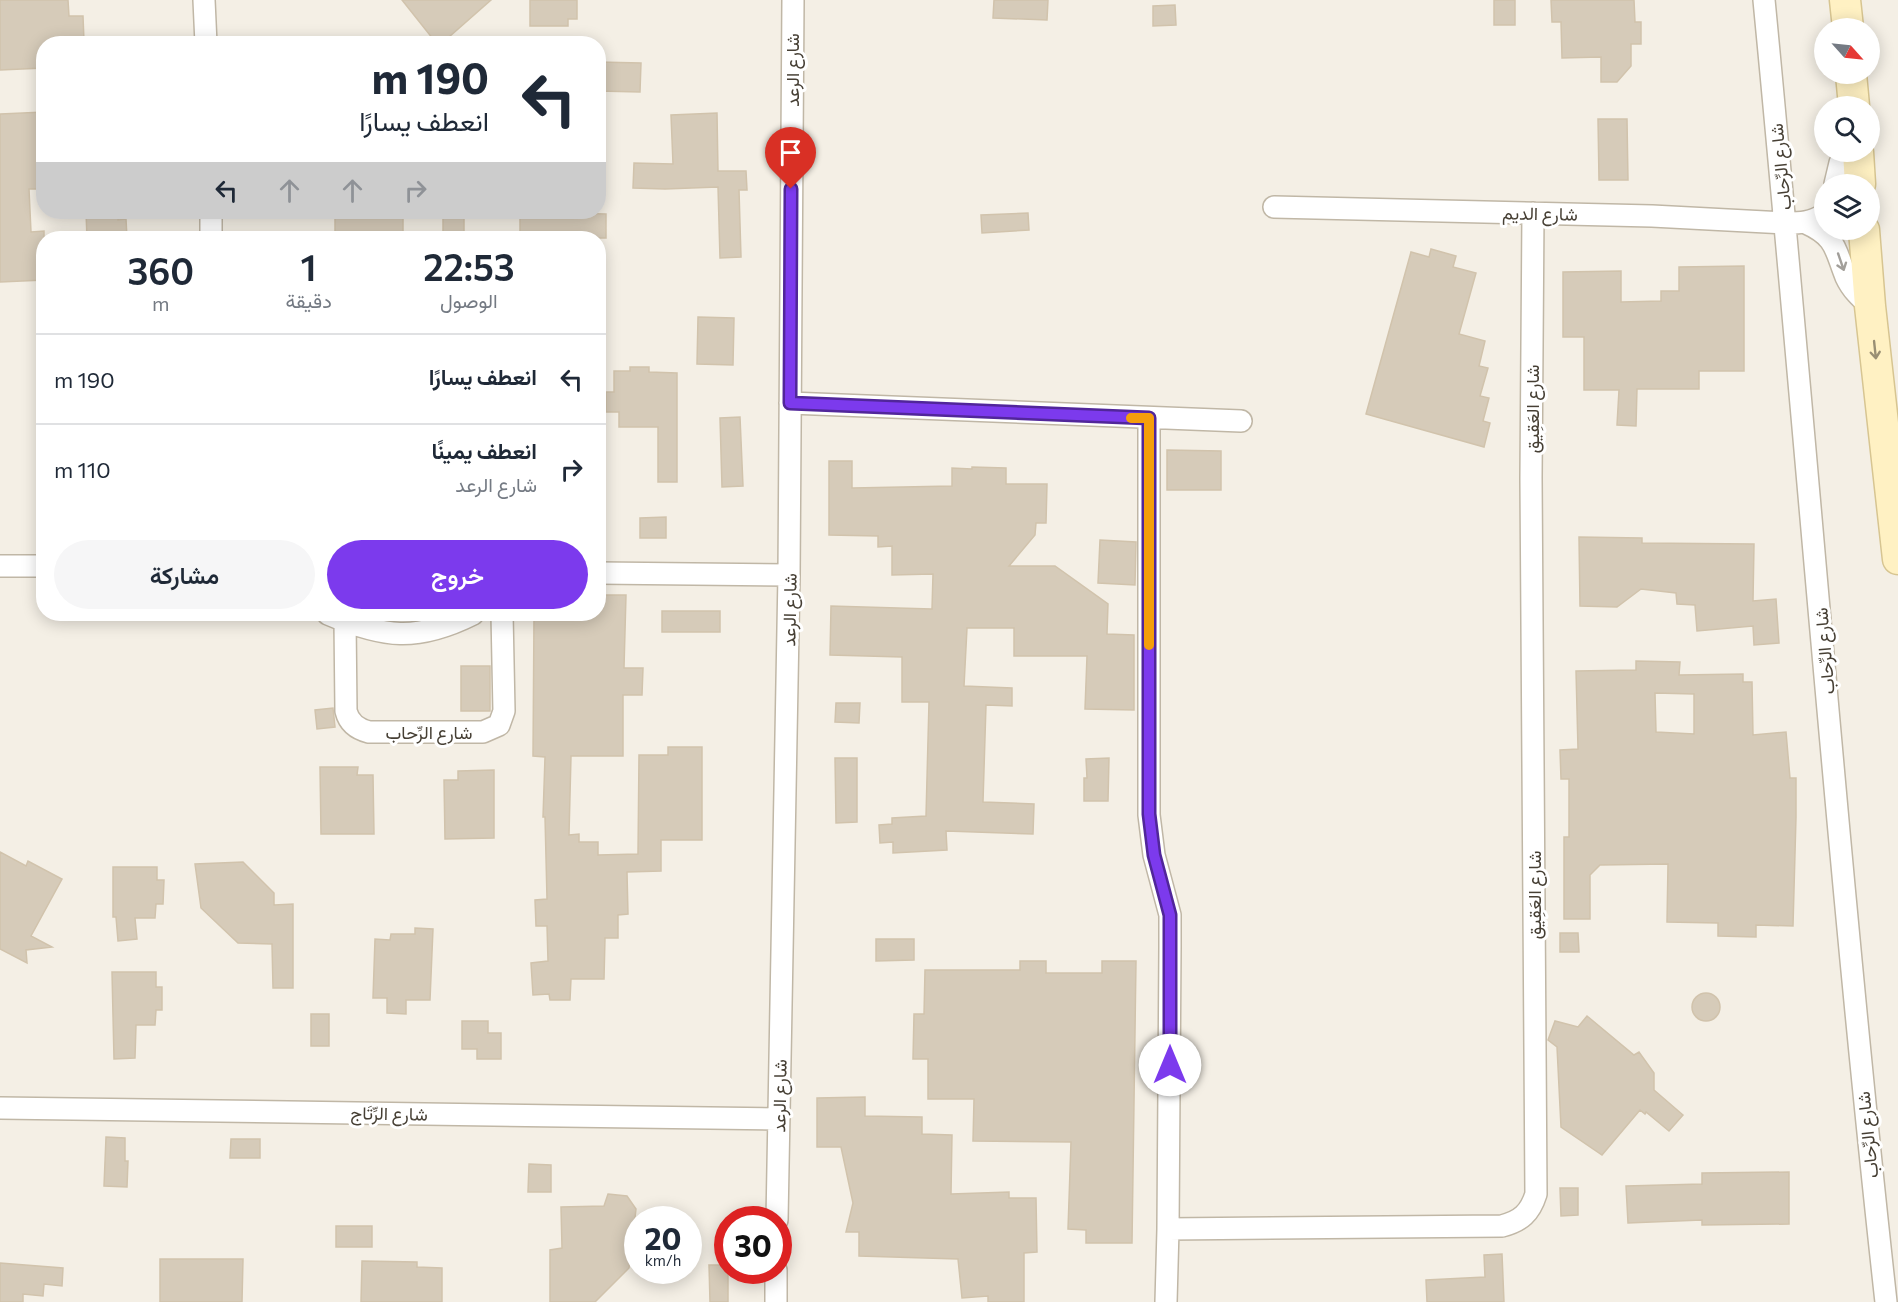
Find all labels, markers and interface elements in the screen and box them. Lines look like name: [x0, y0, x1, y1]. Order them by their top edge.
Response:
north arrow: [1814, 18, 1880, 84]
map controls: [1814, 18, 1880, 240]
street label: شارع الرعد: [781, 33, 805, 107]
text: 190 m: [371, 51, 489, 103]
icon: left: [510, 60, 588, 138]
button: search: [1814, 96, 1880, 162]
text: انعطف يسارًا: [359, 104, 489, 137]
street label: شارع الرِّحاب: [1765, 122, 1797, 211]
pin: [765, 127, 816, 189]
icon: arrive: [774, 136, 807, 169]
icon: left: [210, 174, 243, 207]
icon: ahead: [273, 174, 306, 207]
icon: ahead: [336, 174, 369, 207]
icon: right: [399, 174, 432, 207]
button: layers: [1814, 174, 1880, 240]
street label: شارع الديم: [1502, 201, 1578, 227]
text: 1: [301, 244, 317, 288]
text: 22:53: [423, 244, 515, 288]
text: 360: [127, 248, 194, 292]
one-way arrow: [1837, 252, 1848, 271]
text: دقيقة: [285, 288, 332, 312]
text: الوصول: [440, 288, 498, 312]
text: m: [152, 291, 169, 315]
one-way arrow: [1870, 340, 1881, 360]
text: انعطف يسارًا: [429, 363, 537, 390]
icon: left: [555, 363, 588, 396]
street label: شارع العَقِيق: [1521, 365, 1545, 453]
text: 190 m: [54, 366, 115, 393]
text: انعطف يمينًا: [431, 437, 537, 464]
icon: right: [555, 453, 588, 486]
text: 110 m: [54, 456, 111, 483]
text: شارع الرعد: [455, 472, 537, 496]
button: مشاركة: [54, 540, 315, 609]
button: خروج: [327, 540, 588, 609]
street label: شارع الرعد: [777, 573, 803, 647]
street label: شارع الرِّحاب: [1809, 606, 1841, 695]
street label: شارع الرِّحاب: [385, 721, 473, 745]
street label: شارع العَقِيق: [1523, 851, 1547, 939]
position arrow: [1138, 1033, 1202, 1097]
street label: شارع الرعد: [767, 1059, 793, 1133]
street label: شارع الرِّحاب: [1852, 1090, 1884, 1179]
street label: شارع الرِّتَاج: [350, 1101, 428, 1127]
speed limit sign: 30: [714, 1206, 792, 1284]
text: 20: [645, 1219, 681, 1256]
text: km/h: [645, 1251, 681, 1269]

